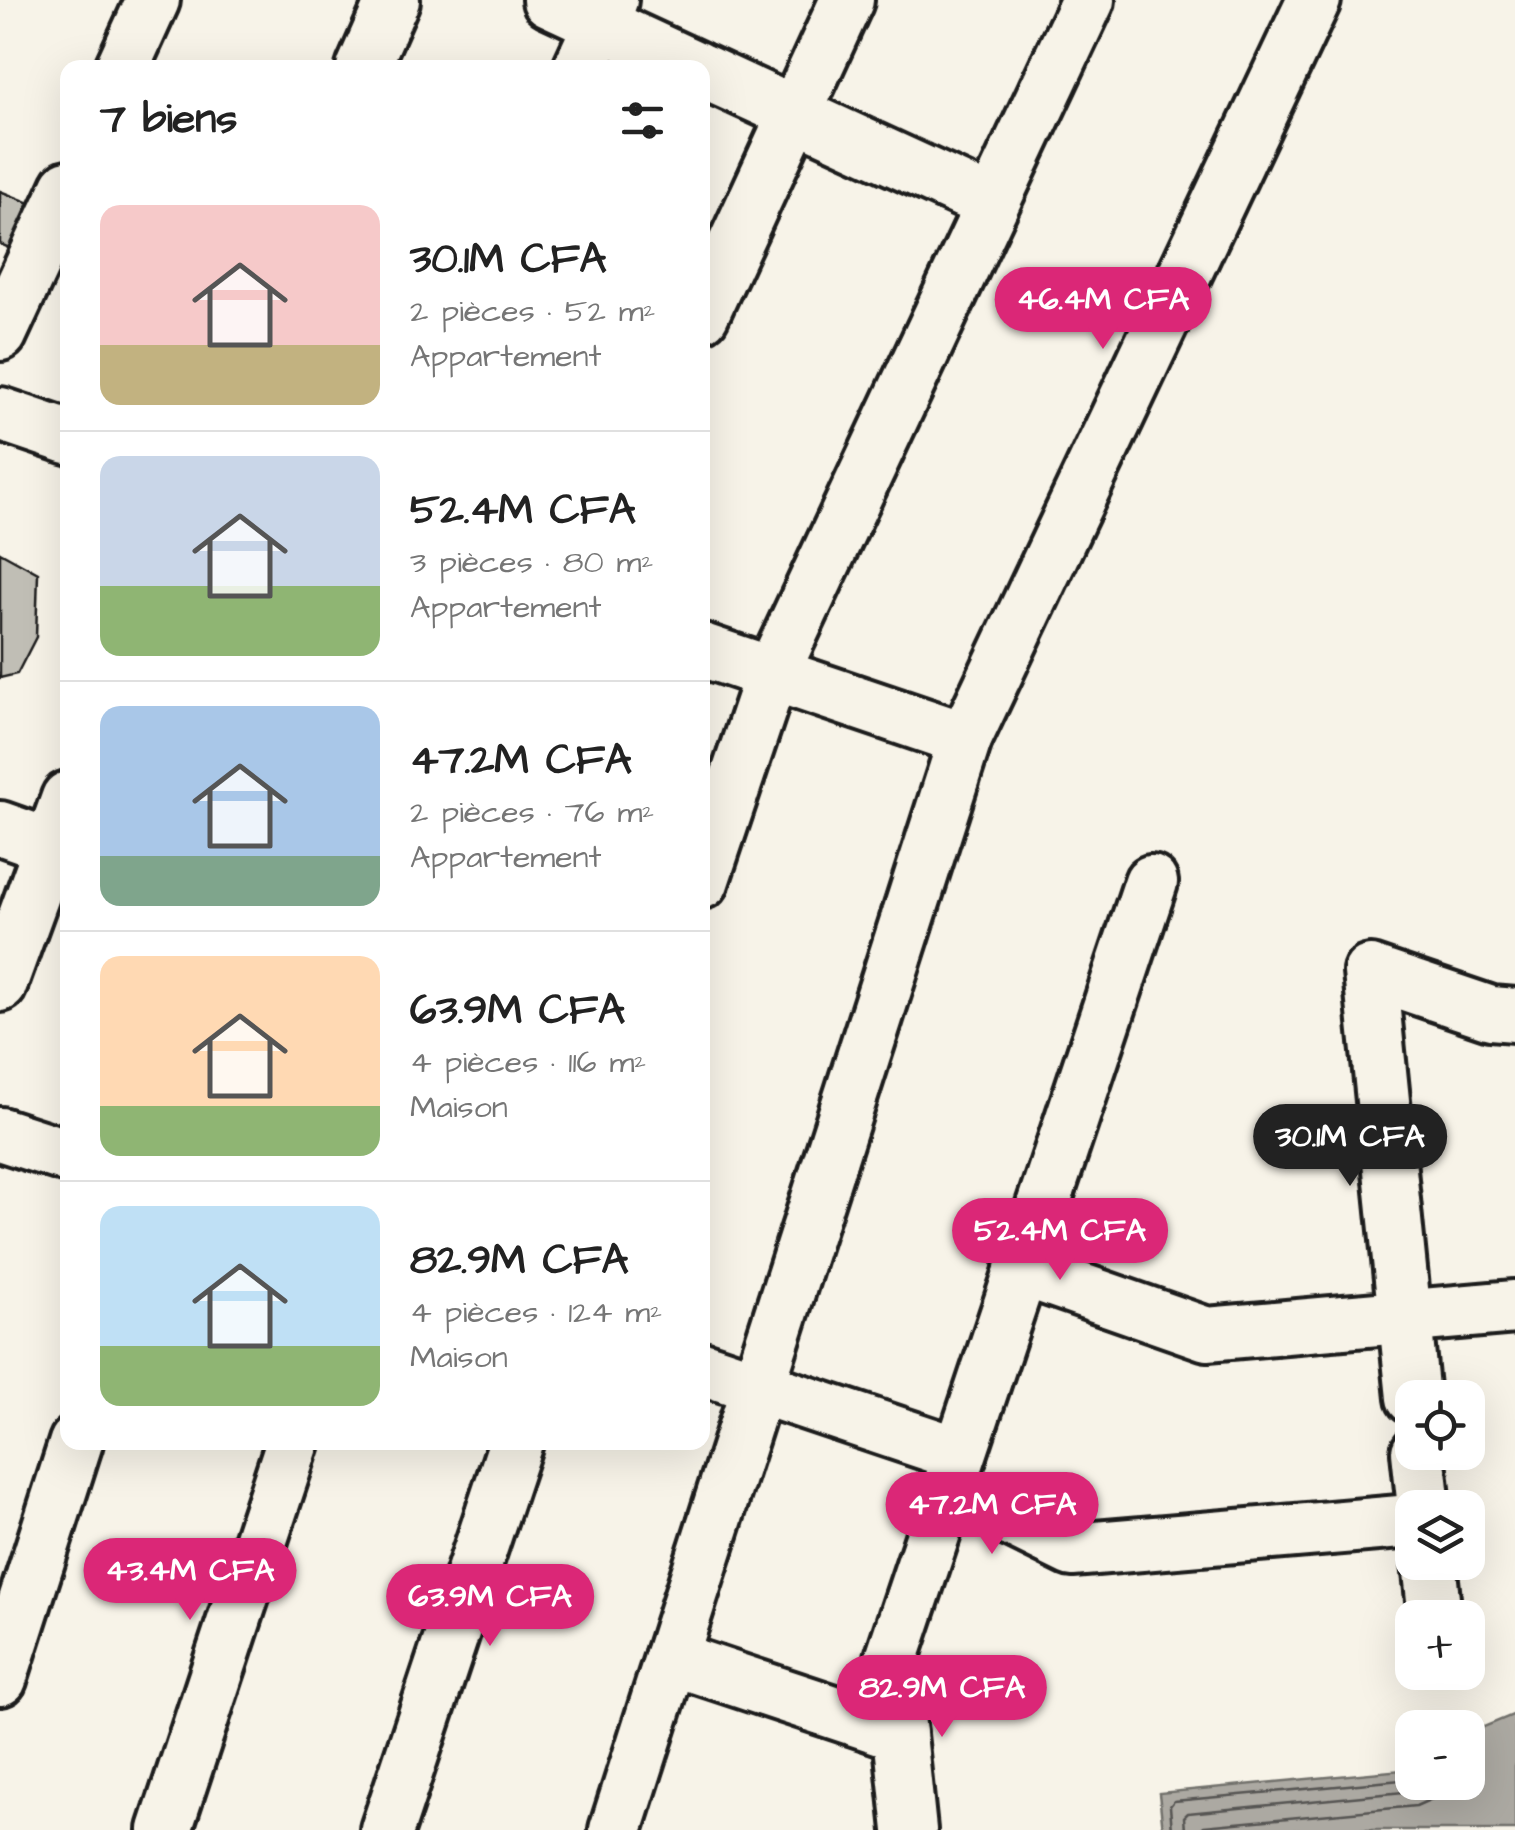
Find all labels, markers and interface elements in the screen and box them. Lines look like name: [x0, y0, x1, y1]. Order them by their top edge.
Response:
text: 7 biens: [100, 91, 237, 149]
icon: filters: [615, 93, 670, 148]
text: 30.1M CFA: [410, 231, 606, 289]
icon: home: [180, 245, 300, 365]
pin: 46.4M CFA: [989, 267, 1217, 352]
text: 46.4M CFA: [1017, 277, 1189, 322]
text: 2 pièces · 52 m²: [410, 289, 656, 334]
text: Appartement: [410, 334, 601, 379]
text: 52.4M CFA: [410, 482, 636, 540]
icon: home: [180, 496, 300, 616]
text: 3 pièces · 80 m²: [410, 540, 653, 585]
text: Appartement: [410, 585, 601, 630]
text: 47.2M CFA: [410, 732, 632, 790]
icon: home: [180, 746, 300, 866]
text: 2 pièces · 76 m²: [410, 790, 654, 835]
text: Appartement: [410, 835, 601, 880]
text: 63.9M CFA: [410, 982, 625, 1040]
icon: home: [180, 996, 300, 1116]
text: 4 pièces · 116 m²: [410, 1040, 646, 1085]
text: Maison: [410, 1085, 508, 1130]
pin: 30.1M CFA: [1236, 1104, 1464, 1189]
text: 30.1M CFA: [1275, 1114, 1425, 1159]
pin: 52.4M CFA: [946, 1198, 1174, 1283]
text: 52.4M CFA: [974, 1208, 1146, 1253]
text: 82.9M CFA: [410, 1232, 628, 1290]
icon: home: [180, 1246, 300, 1366]
text: 4 pièces · 124 m²: [410, 1290, 662, 1335]
text: Maison: [410, 1335, 508, 1380]
map controls: [1395, 1380, 1485, 1800]
button: locate: [1395, 1380, 1485, 1470]
pin: 47.2M CFA: [878, 1472, 1106, 1557]
text: 47.2M CFA: [908, 1482, 1076, 1527]
button: layers: [1395, 1490, 1485, 1580]
pin: 43.4M CFA: [76, 1538, 304, 1623]
text: 43.4M CFA: [106, 1548, 274, 1593]
pin: 63.9M CFA: [376, 1564, 604, 1649]
text: 63.9M CFA: [408, 1574, 572, 1619]
button: +: [1395, 1600, 1485, 1690]
pin: 82.9M CFA: [828, 1655, 1056, 1740]
text: 82.9M CFA: [859, 1665, 1025, 1710]
button: −: [1395, 1710, 1485, 1800]

